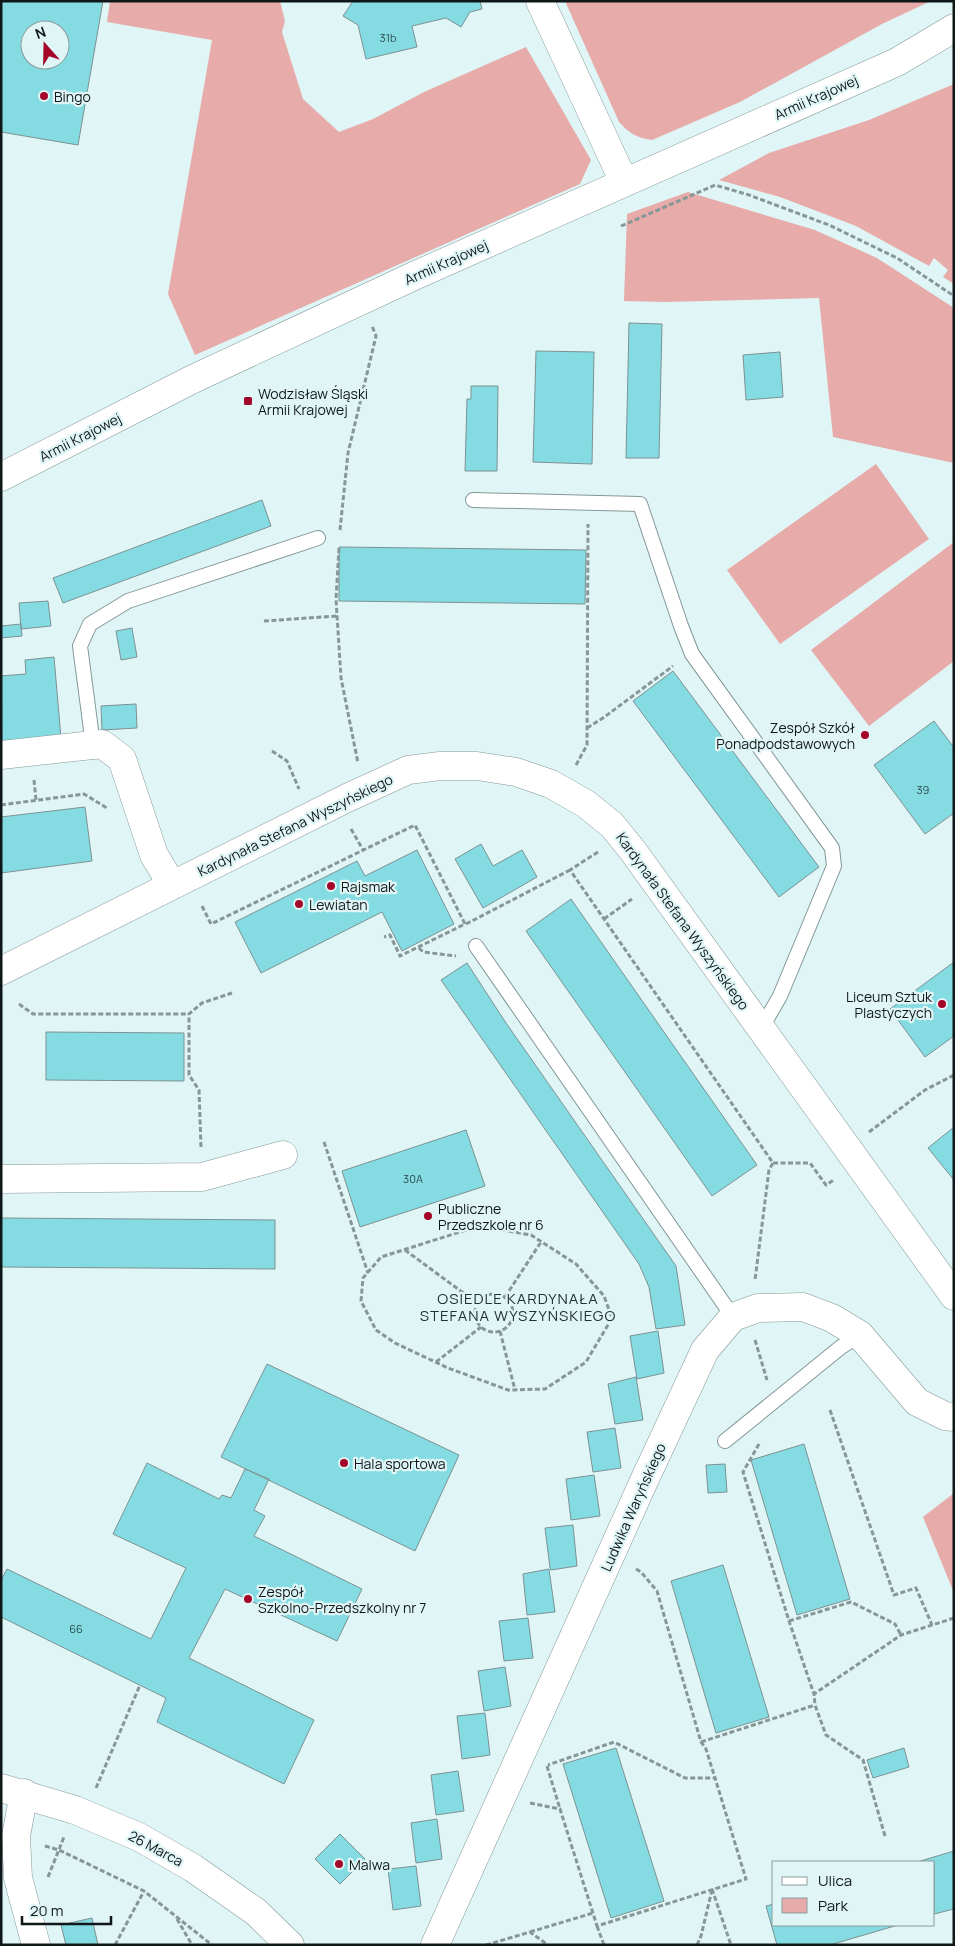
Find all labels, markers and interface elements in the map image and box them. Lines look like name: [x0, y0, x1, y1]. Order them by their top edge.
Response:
north arrow: [20, 20, 70, 70]
text: N: [32, 22, 48, 43]
house number: 31b: [380, 30, 397, 45]
street label: Armii Krajowej: [771, 70, 861, 124]
place label: Bingo: [54, 87, 91, 106]
marker: Bingo: [38, 90, 50, 102]
street label: Armii Krajowej: [401, 235, 491, 289]
place label: Wodzisław Śląski Armii Krajowej: [258, 384, 368, 419]
marker: Wodzisław Śląski Armii Krajowej: [242, 395, 254, 407]
street label: Armii Krajowej: [36, 408, 124, 466]
place label: Zespół Szkół Ponadpodstawowych: [716, 718, 855, 753]
marker: Zespół Szkół Ponadpodstawowych: [859, 729, 871, 741]
street label: Kardynała Stefana Wyszyńskiego: [194, 769, 396, 881]
house number: 39: [917, 782, 930, 797]
street label: Kardynała Stefana Wyszyńskiego: [612, 828, 754, 1014]
place label: Rajsmak: [341, 877, 396, 896]
marker: Rajsmak: [325, 880, 337, 892]
place label: Lewiatan: [309, 895, 368, 914]
marker: Lewiatan: [293, 898, 305, 910]
place label: Liceum Sztuk Plastyczych: [846, 987, 933, 1022]
marker: Liceum Sztuk Plastyczych: [936, 998, 948, 1010]
house number: 30A: [403, 1171, 423, 1186]
place label: Publiczne Przedszkole nr 6: [438, 1199, 544, 1234]
marker: Publiczne Przedszkole nr 6: [422, 1210, 434, 1222]
district label: OSIEDLE KARDYNAŁA STEFANA WYSZYŃSKIEGO: [420, 1288, 616, 1326]
street label: Ludwika Waryńskiego: [596, 1440, 670, 1574]
place label: Hala sportowa: [354, 1454, 446, 1473]
marker: Hala sportowa: [338, 1457, 350, 1469]
place label: Zespół Szkolno-Przedszkolny nr 7: [258, 1582, 426, 1617]
marker: Zespół Szkolno-Przedszkolny nr 7: [242, 1593, 254, 1605]
house number: 66: [69, 1621, 83, 1636]
street label: 26 Marca: [125, 1826, 187, 1870]
place label: Malwa: [349, 1855, 390, 1874]
marker: Malwa: [333, 1858, 345, 1870]
legend: [772, 1861, 935, 1926]
text: Ulica: [818, 1870, 852, 1891]
scale bar: [22, 1894, 111, 1926]
text: Park: [818, 1895, 848, 1916]
text: 20 m: [30, 1900, 63, 1921]

